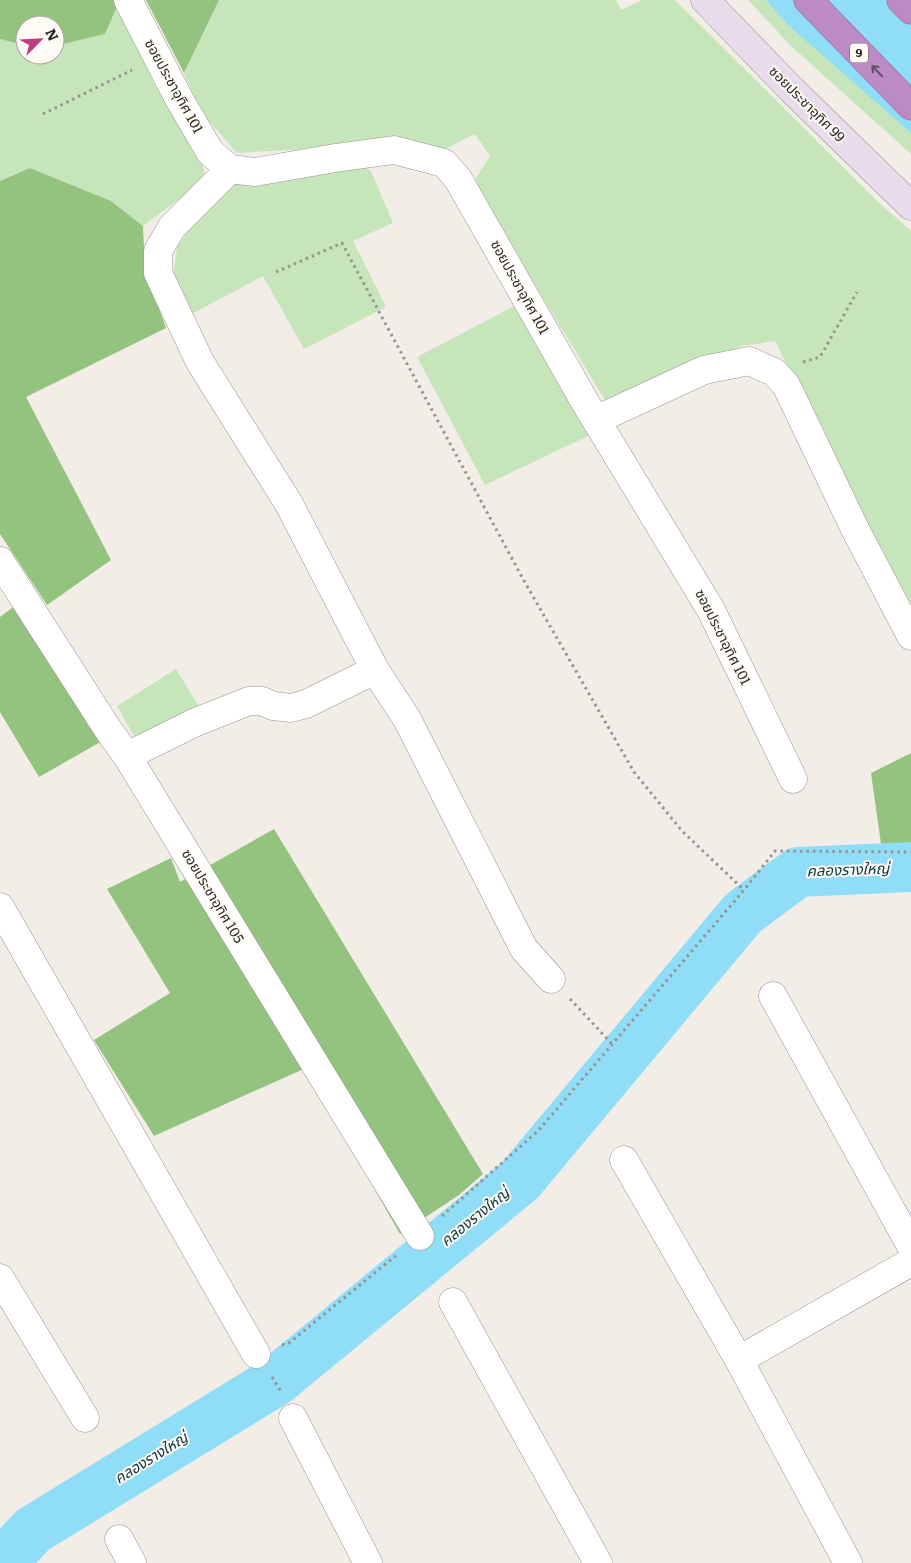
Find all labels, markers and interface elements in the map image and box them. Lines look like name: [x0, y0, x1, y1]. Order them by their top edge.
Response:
north arrow: [15, 15, 65, 65]
text: N: [41, 25, 64, 44]
street label: ซอยประชาอุทิศ 101: [141, 35, 209, 137]
road number: 9: [850, 44, 868, 62]
street label: ซอยประชาอุทิศ 99: [765, 61, 850, 146]
one-way arrow: [871, 65, 883, 78]
street label: ซอยประชาอุทิศ 101: [487, 236, 555, 338]
street label: ซอยประชาอุทิศ 101: [691, 585, 757, 688]
street label: ซอยประชาอุทิศ 105: [178, 845, 250, 946]
water label: คลองรางใหญ่: [806, 855, 892, 881]
water label: คลองรางใหญ่: [435, 1180, 515, 1251]
water label: คลองรางใหญ่: [109, 1424, 193, 1488]

